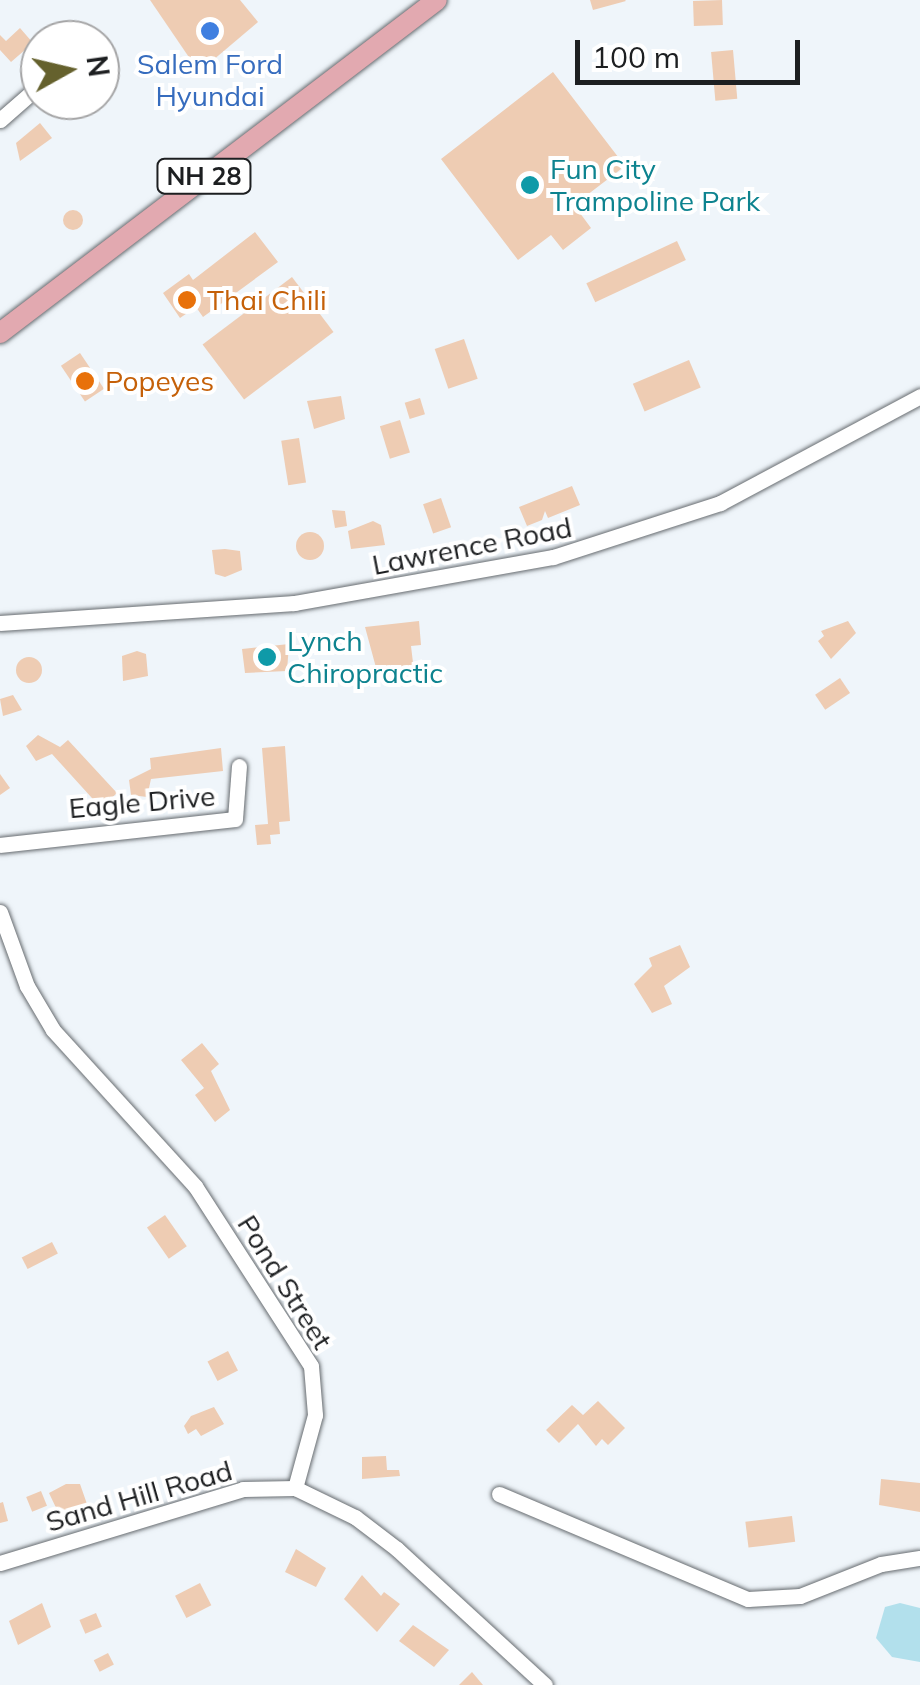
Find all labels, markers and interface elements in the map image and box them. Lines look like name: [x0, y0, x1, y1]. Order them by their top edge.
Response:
north arrow: [20, 20, 120, 120]
marker: Salem Ford Hyundai: [199, 20, 221, 42]
scale bar: [580, 20, 805, 82]
text: 100 m: [592, 38, 680, 76]
place label: Salem Ford Hyundai: [137, 47, 283, 113]
text: N: [79, 53, 117, 79]
place label: Fun City Trampoline Park: [550, 152, 760, 218]
road number: NH 28: [154, 156, 254, 196]
marker: Fun City Trampoline Park: [519, 174, 541, 196]
place label: Thai Chili: [207, 283, 327, 317]
marker: Thai Chili: [176, 289, 198, 311]
place label: Popeyes: [105, 364, 214, 398]
marker: Popeyes: [74, 370, 96, 392]
street label: Lawrence Road: [369, 510, 575, 582]
place label: Lynch Chiropractic: [287, 624, 443, 690]
marker: Lynch Chiropractic: [256, 646, 278, 668]
street label: Eagle Drive: [67, 779, 217, 825]
street label: Pond Street: [231, 1209, 339, 1355]
street label: Sand Hill Road: [42, 1453, 236, 1539]

